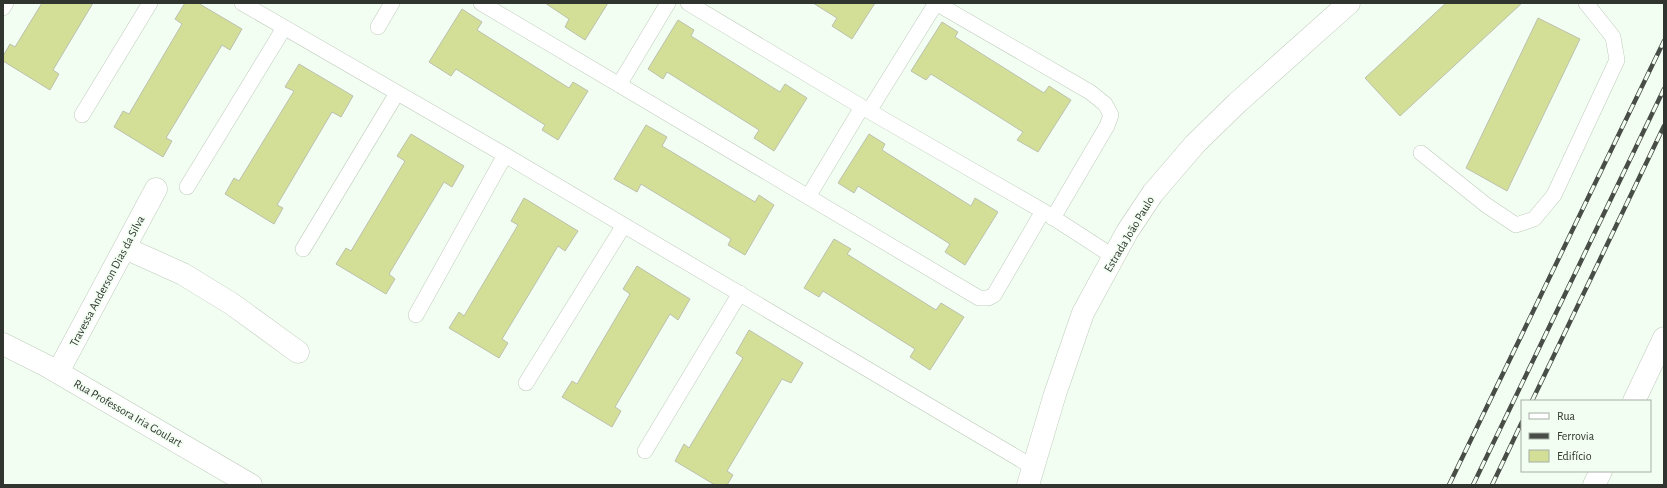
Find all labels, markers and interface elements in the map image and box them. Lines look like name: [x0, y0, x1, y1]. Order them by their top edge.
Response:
street label: Estrada João Paulo: [1102, 194, 1156, 274]
street label: Travessa Anderson Dias da Silva: [67, 213, 147, 348]
street label: Rua Professora Iria Goulart: [72, 377, 184, 449]
legend: [1521, 400, 1651, 472]
text: Rua: [1557, 410, 1576, 422]
text: Ferrovia: [1557, 430, 1595, 442]
text: Edifício: [1557, 450, 1592, 462]

